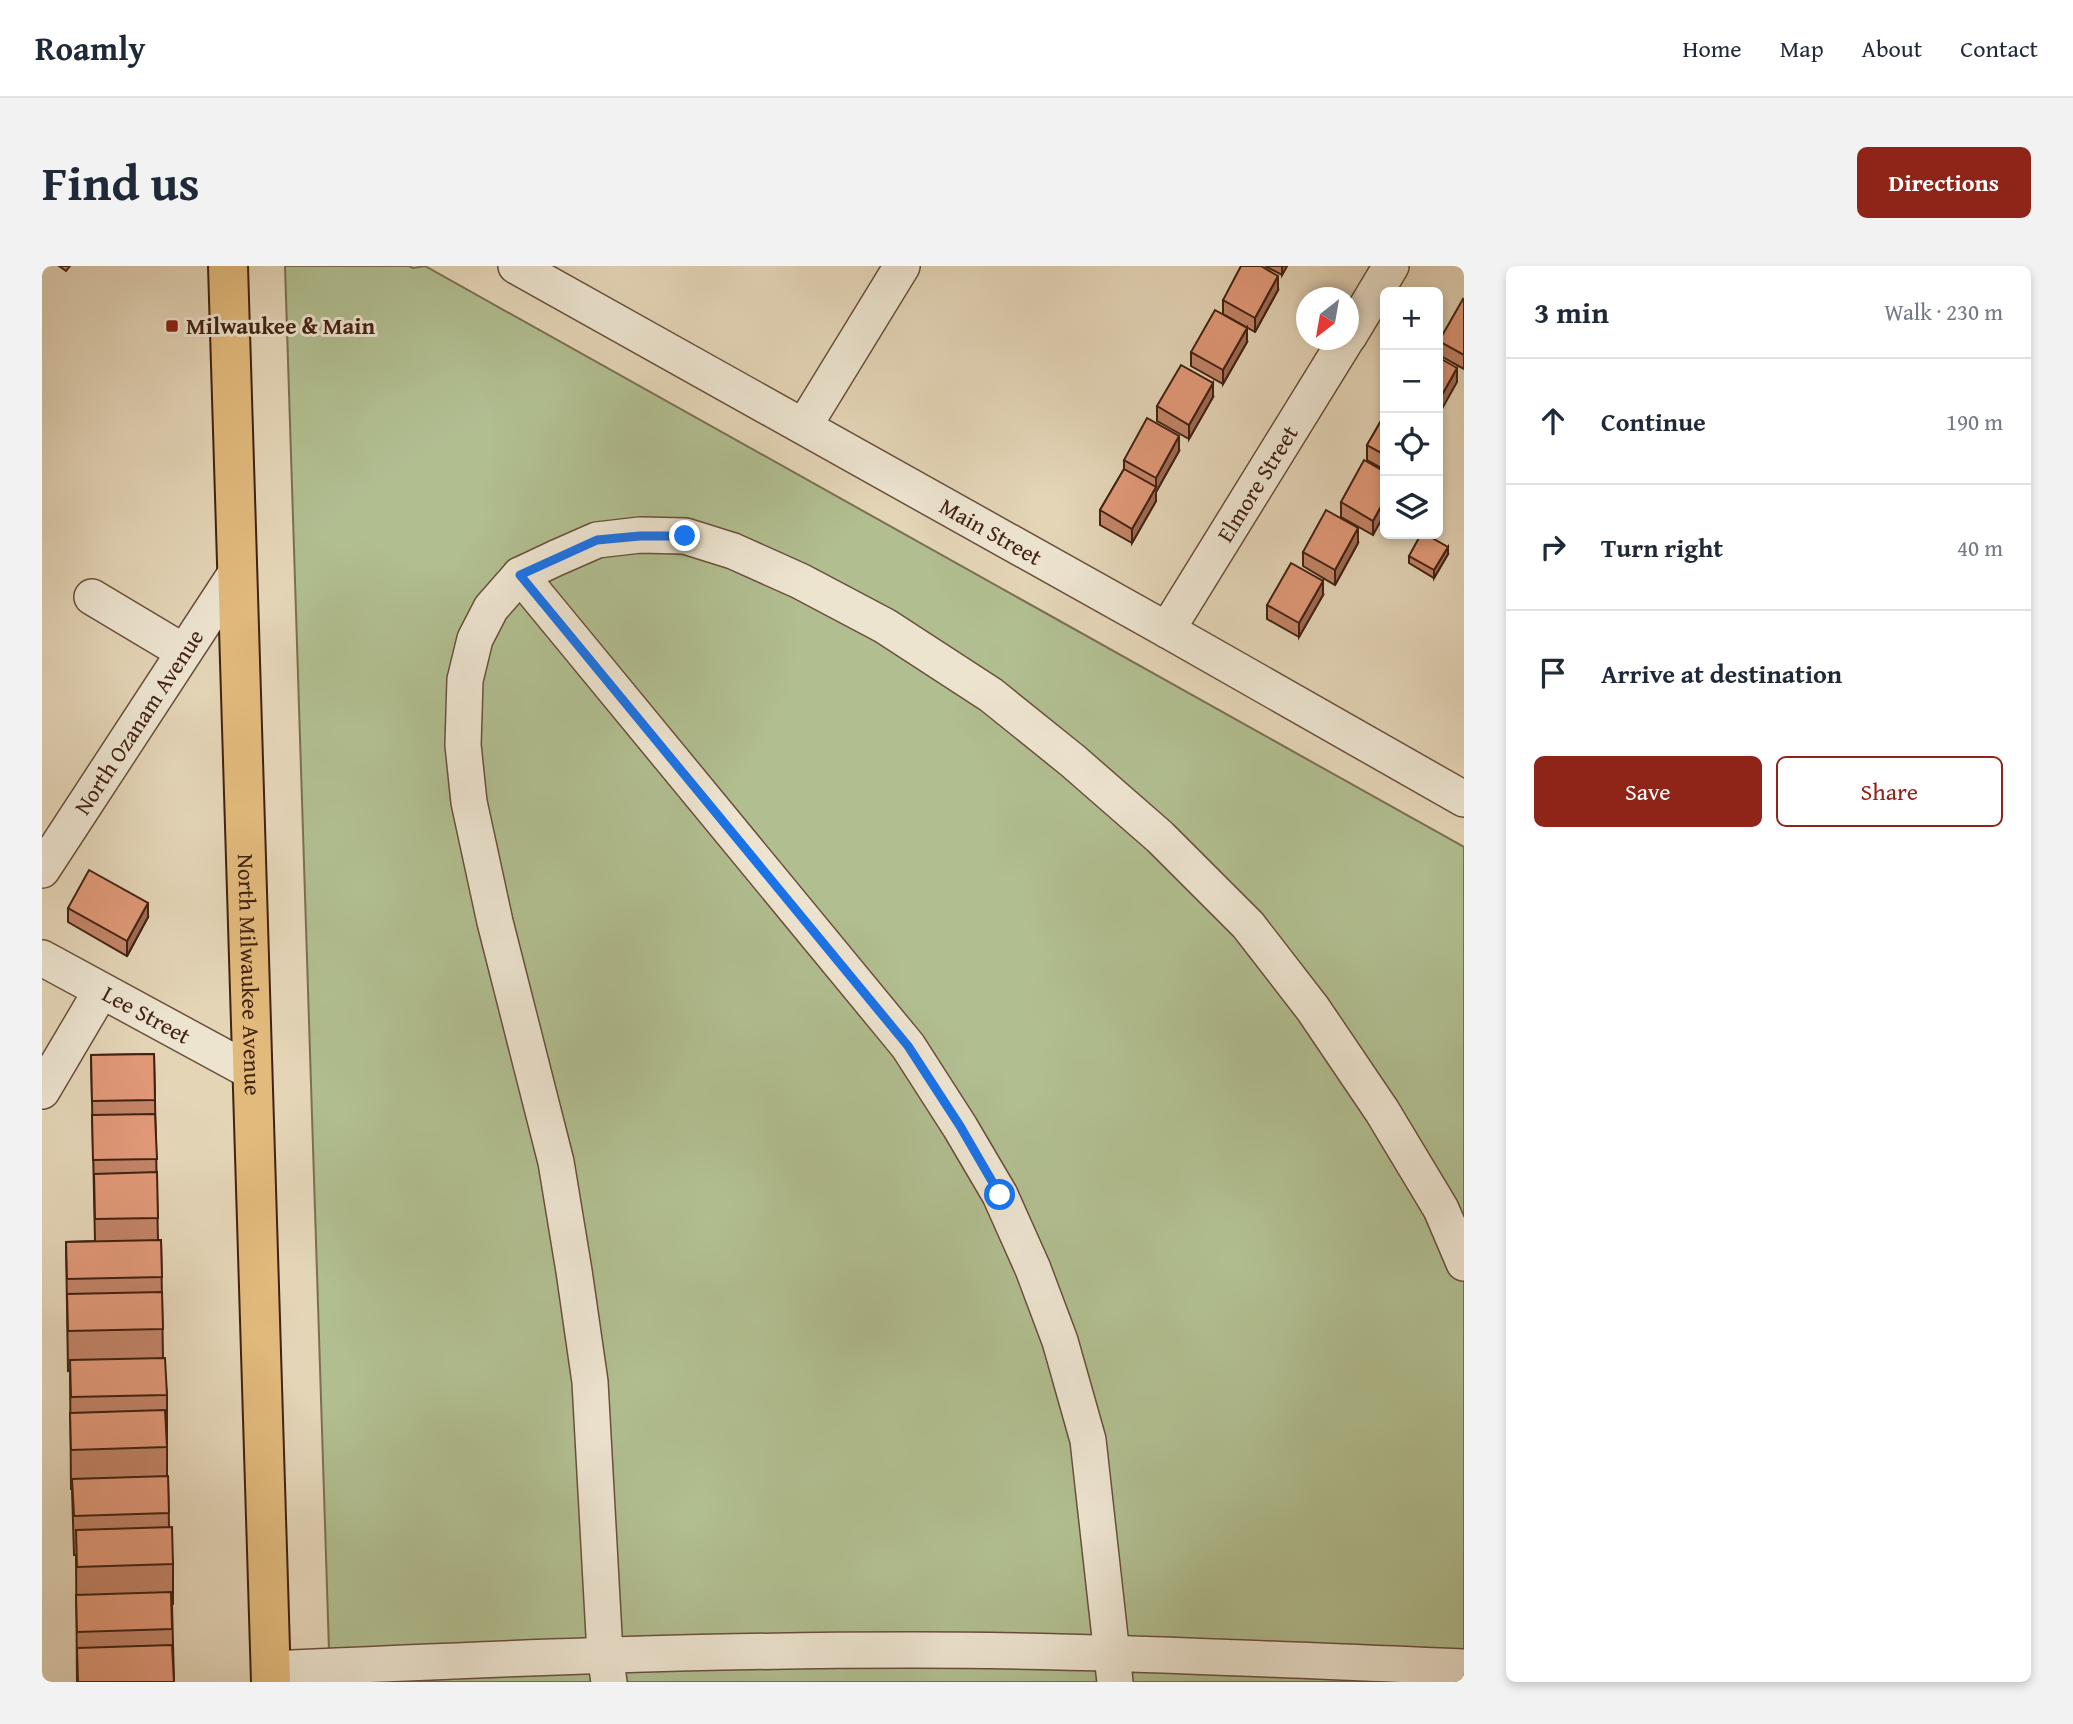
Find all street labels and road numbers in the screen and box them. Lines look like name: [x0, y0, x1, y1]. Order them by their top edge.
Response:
street label: Elmore Street: [1208, 419, 1306, 548]
street label: Main Street: [934, 489, 1048, 573]
street label: North Ozanam Avenue: [66, 622, 211, 821]
street label: North Milwaukee Avenue: [230, 853, 270, 1096]
street label: Lee Street: [97, 977, 197, 1052]

